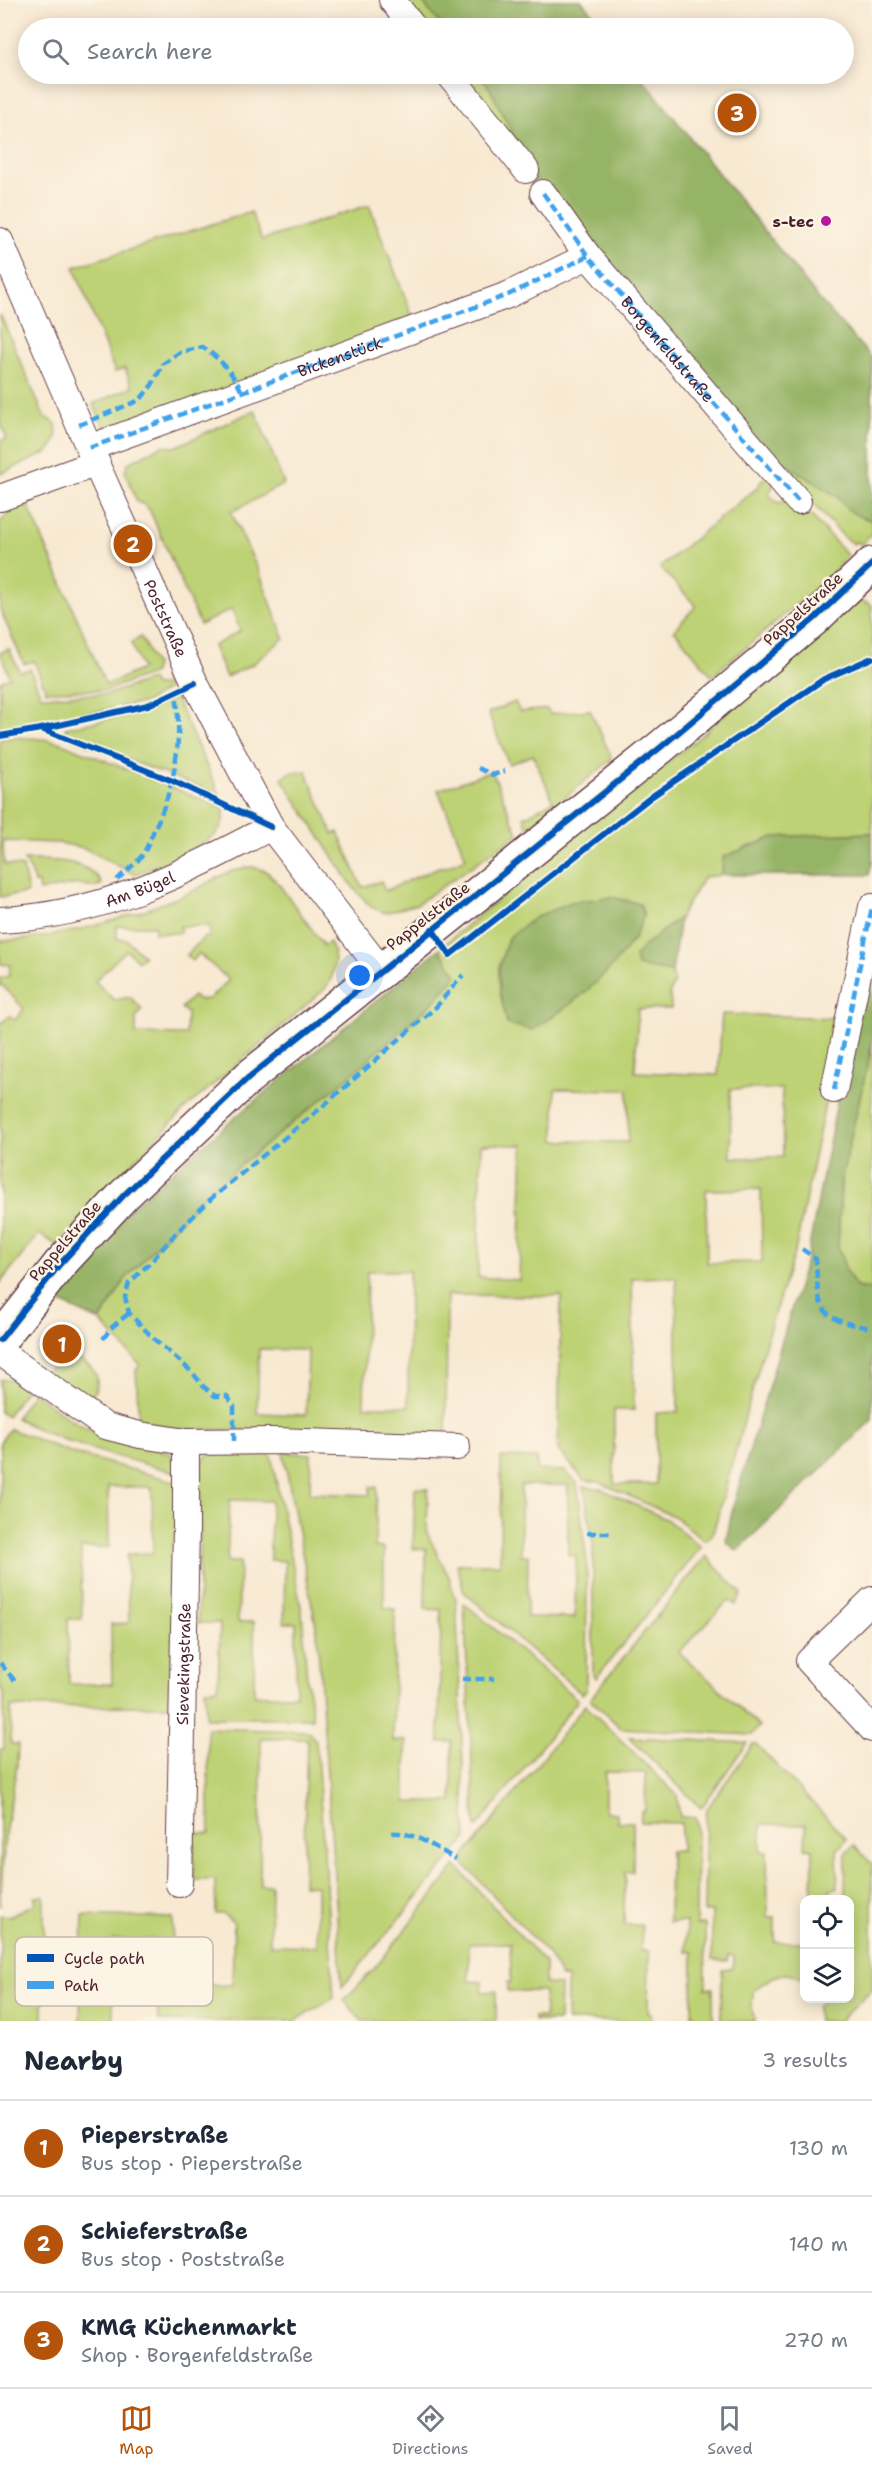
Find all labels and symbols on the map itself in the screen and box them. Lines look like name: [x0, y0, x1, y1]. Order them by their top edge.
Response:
pin: 3: [718, 90, 756, 136]
place label: s-tec: [773, 211, 814, 232]
marker: s-tec: [819, 214, 833, 228]
street label: Borgenfeldstraße: [616, 292, 719, 407]
street label: Bickenstück: [294, 331, 385, 382]
pin: 2: [114, 522, 152, 566]
street label: Pappelstraße: [759, 568, 847, 650]
street label: Poststraße: [139, 576, 192, 660]
street label: Am Bügel: [102, 866, 178, 911]
street label: Pappelstraße: [382, 877, 474, 955]
your location: [345, 961, 374, 990]
street label: Pappelstraße: [24, 1196, 106, 1286]
pin: 1: [42, 1322, 82, 1366]
street label: Sievekingstraße: [172, 1603, 195, 1725]
legend: [15, 1937, 213, 2006]
text: Cycle path: [64, 1948, 145, 1969]
text: Path: [64, 1975, 99, 1996]

